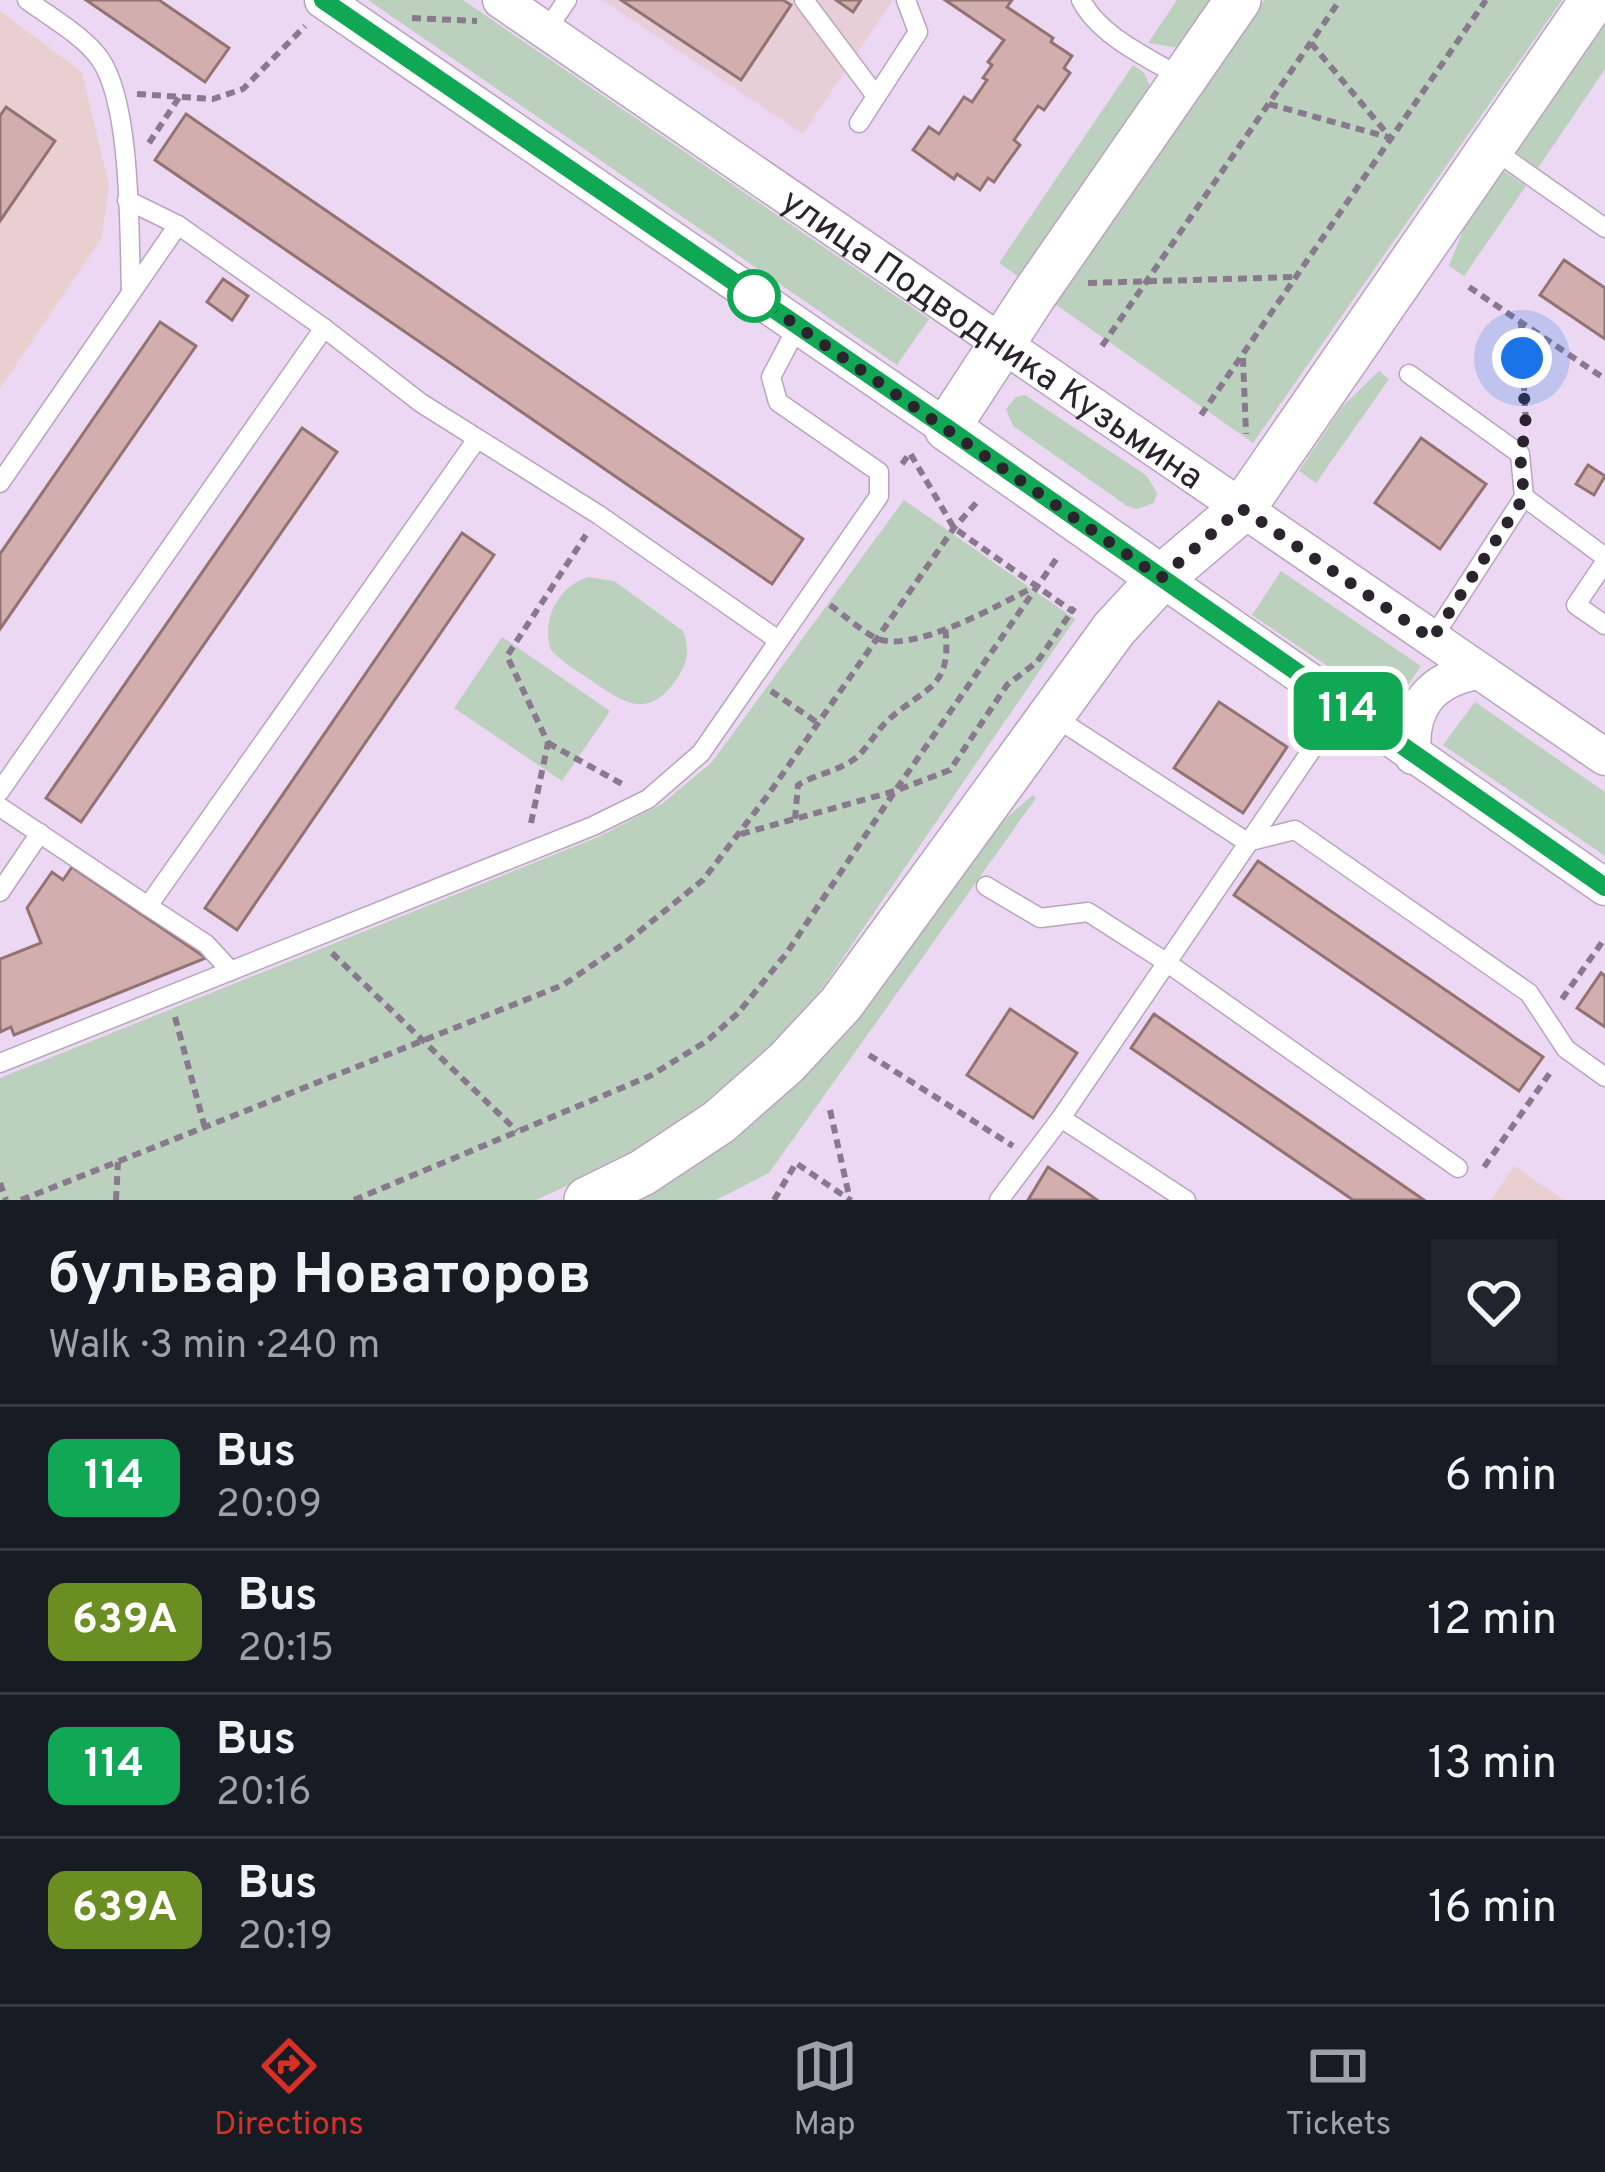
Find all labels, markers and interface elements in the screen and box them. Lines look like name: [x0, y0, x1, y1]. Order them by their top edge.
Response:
street label: улица Подводника Кузьмина: [771, 180, 1211, 502]
unlabelled marker: [729, 271, 779, 321]
your location: [1492, 328, 1552, 388]
line badge: 114: [1279, 672, 1417, 750]
text: 114: [1318, 684, 1378, 737]
button: heart: [1431, 1239, 1557, 1365]
text: бульвар Новаторов: [48, 1242, 592, 1314]
text: Walk · 3 min · 240 m: [48, 1323, 380, 1372]
text: Bus: [216, 1425, 296, 1482]
text: 6 min: [1445, 1449, 1557, 1506]
text: 114: [84, 1451, 144, 1504]
text: 20:09: [216, 1482, 322, 1531]
text: Bus: [238, 1569, 318, 1626]
text: 12 min: [1427, 1593, 1557, 1650]
text: 639А: [72, 1595, 178, 1648]
text: 20:15: [238, 1626, 334, 1675]
text: Bus: [216, 1713, 296, 1770]
text: 13 min: [1428, 1737, 1557, 1794]
text: 114: [84, 1739, 144, 1792]
text: 20:16: [216, 1770, 312, 1819]
text: Bus: [238, 1857, 318, 1914]
text: 16 min: [1428, 1881, 1557, 1938]
text: 639А: [72, 1883, 178, 1936]
text: 20:19: [238, 1914, 333, 1963]
tab: Directions: [214, 2033, 364, 2147]
tab: Map: [792, 2033, 858, 2147]
tab: Tickets: [1285, 2033, 1391, 2147]

